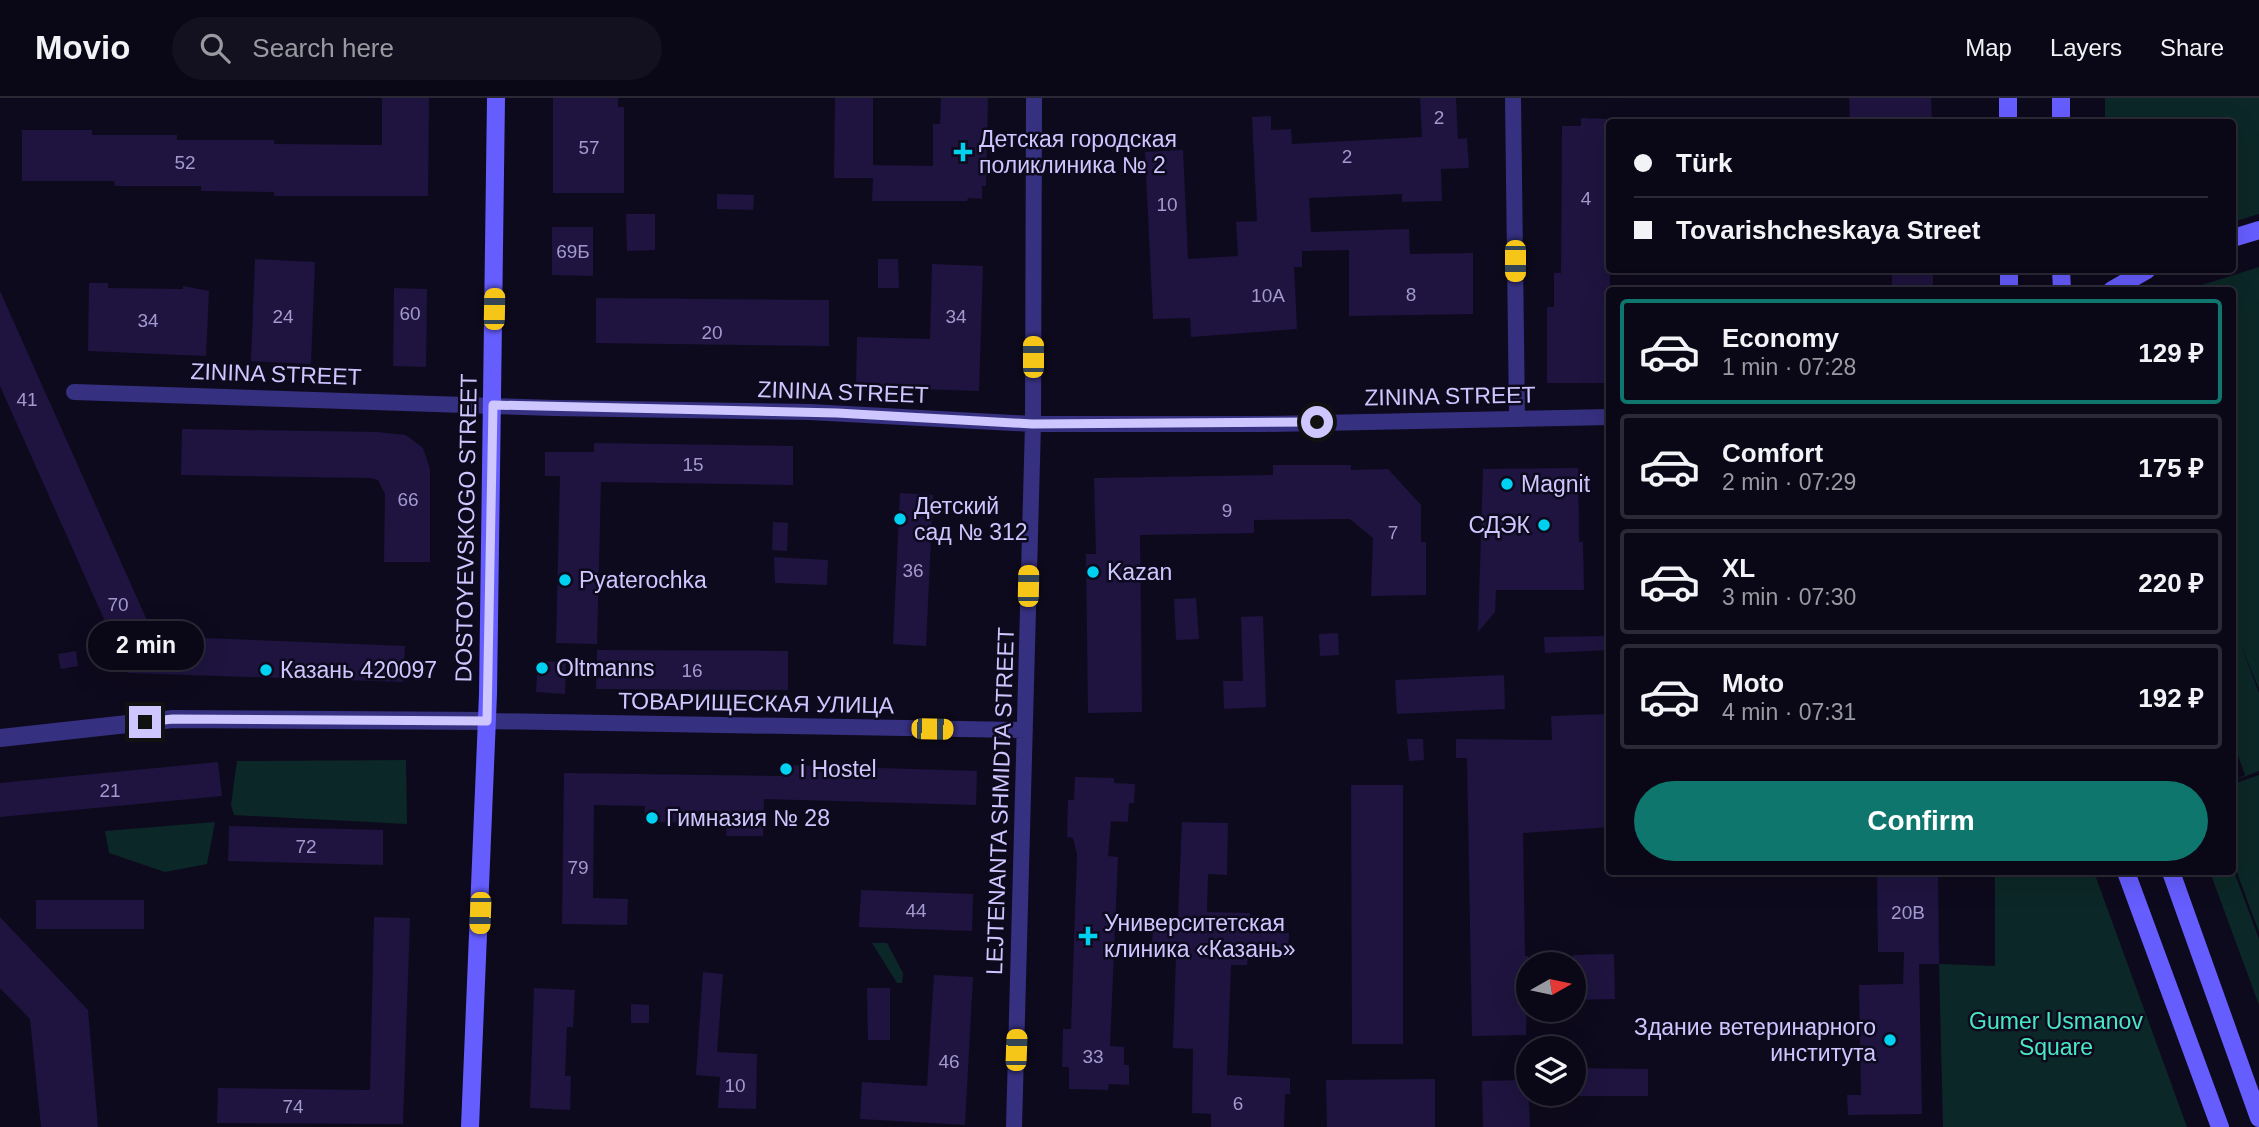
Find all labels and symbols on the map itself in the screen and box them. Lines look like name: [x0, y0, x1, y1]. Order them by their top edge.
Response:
house number: 2: [1434, 107, 1444, 128]
place label: Детская городская поликлиника № 2: [979, 126, 1177, 178]
house number: 57: [578, 137, 600, 158]
marker: Детская городская поликлиника № 2: [953, 142, 973, 162]
house number: 2: [1342, 146, 1352, 167]
house number: 52: [174, 152, 196, 173]
house number: 4: [1581, 188, 1592, 209]
house number: 10: [1156, 194, 1178, 215]
car: [1505, 240, 1526, 282]
house number: 69Б: [556, 241, 590, 262]
house number: 8: [1406, 284, 1416, 305]
house number: 10А: [1251, 285, 1285, 306]
car: [484, 288, 505, 330]
house number: 60: [399, 303, 421, 324]
house number: 24: [272, 306, 294, 327]
house number: 34: [945, 306, 967, 327]
house number: 34: [137, 310, 159, 331]
house number: 20: [701, 322, 723, 343]
car: [1023, 336, 1044, 378]
street label: ZININA STREET: [190, 358, 362, 390]
street label: DOSTOYEVSKOGO STREET: [450, 373, 482, 683]
street label: ZININA STREET: [757, 376, 929, 408]
street label: ZININA STREET: [1364, 382, 1536, 410]
house number: 41: [16, 389, 38, 410]
route start: [1301, 406, 1333, 438]
house number: 15: [682, 454, 704, 475]
place label: Magnit: [1521, 471, 1591, 497]
marker: Magnit: [1499, 476, 1515, 492]
house number: 66: [397, 489, 419, 510]
place label: Детский сад № 312: [914, 493, 1028, 545]
house number: 9: [1222, 500, 1232, 521]
marker: Детский сад № 312: [892, 511, 908, 527]
place label: СДЭК: [1468, 512, 1531, 538]
marker: СДЭК: [1536, 517, 1552, 533]
house number: 7: [1388, 522, 1398, 543]
place label: Kazan: [1107, 559, 1172, 585]
house number: 36: [902, 560, 924, 581]
marker: Kazan: [1085, 564, 1101, 580]
car: [1018, 565, 1039, 607]
place label: Pyaterochka: [579, 567, 707, 593]
marker: Pyaterochka: [557, 572, 573, 588]
house number: 70: [107, 594, 129, 615]
callout: 2 min: [87, 620, 203, 670]
street label: LEJTENANTA SHMIDTA STREET: [981, 627, 1019, 975]
place label: Oltmanns: [556, 655, 654, 681]
place label: Казань 420097: [280, 657, 437, 683]
marker: Oltmanns: [534, 660, 550, 676]
house number: 16: [681, 660, 703, 681]
marker: Казань 420097: [258, 662, 274, 678]
street label: ТОВАРИЩЕСКАЯ УЛИЦА: [618, 688, 895, 718]
route end: [129, 706, 161, 738]
car: [911, 718, 954, 740]
place label: i Hostel: [800, 756, 877, 782]
marker: i Hostel: [778, 761, 794, 777]
house number: 21: [99, 780, 121, 801]
place label: Гимназия № 28: [666, 805, 830, 831]
marker: Гимназия № 28: [644, 810, 660, 826]
house number: 72: [295, 836, 317, 857]
house number: 79: [567, 857, 589, 878]
car: [469, 892, 492, 934]
house number: 44: [905, 900, 927, 921]
house number: 20В: [1891, 902, 1925, 923]
place label: Университетская клиника «Казань»: [1104, 910, 1295, 962]
marker: Университетская клиника «Казань»: [1078, 926, 1098, 946]
north arrow: [1516, 952, 1586, 1022]
park label: Gumer Usmanov Square: [1969, 1008, 2143, 1060]
place label: Здание ветеринарного института: [1634, 1014, 1876, 1066]
car: [1005, 1029, 1028, 1071]
marker: Здание ветеринарного института: [1882, 1032, 1898, 1048]
house number: 33: [1082, 1046, 1104, 1067]
house number: 46: [938, 1051, 960, 1072]
house number: 10: [724, 1075, 746, 1096]
house number: 6: [1233, 1093, 1243, 1114]
house number: 74: [282, 1096, 304, 1117]

